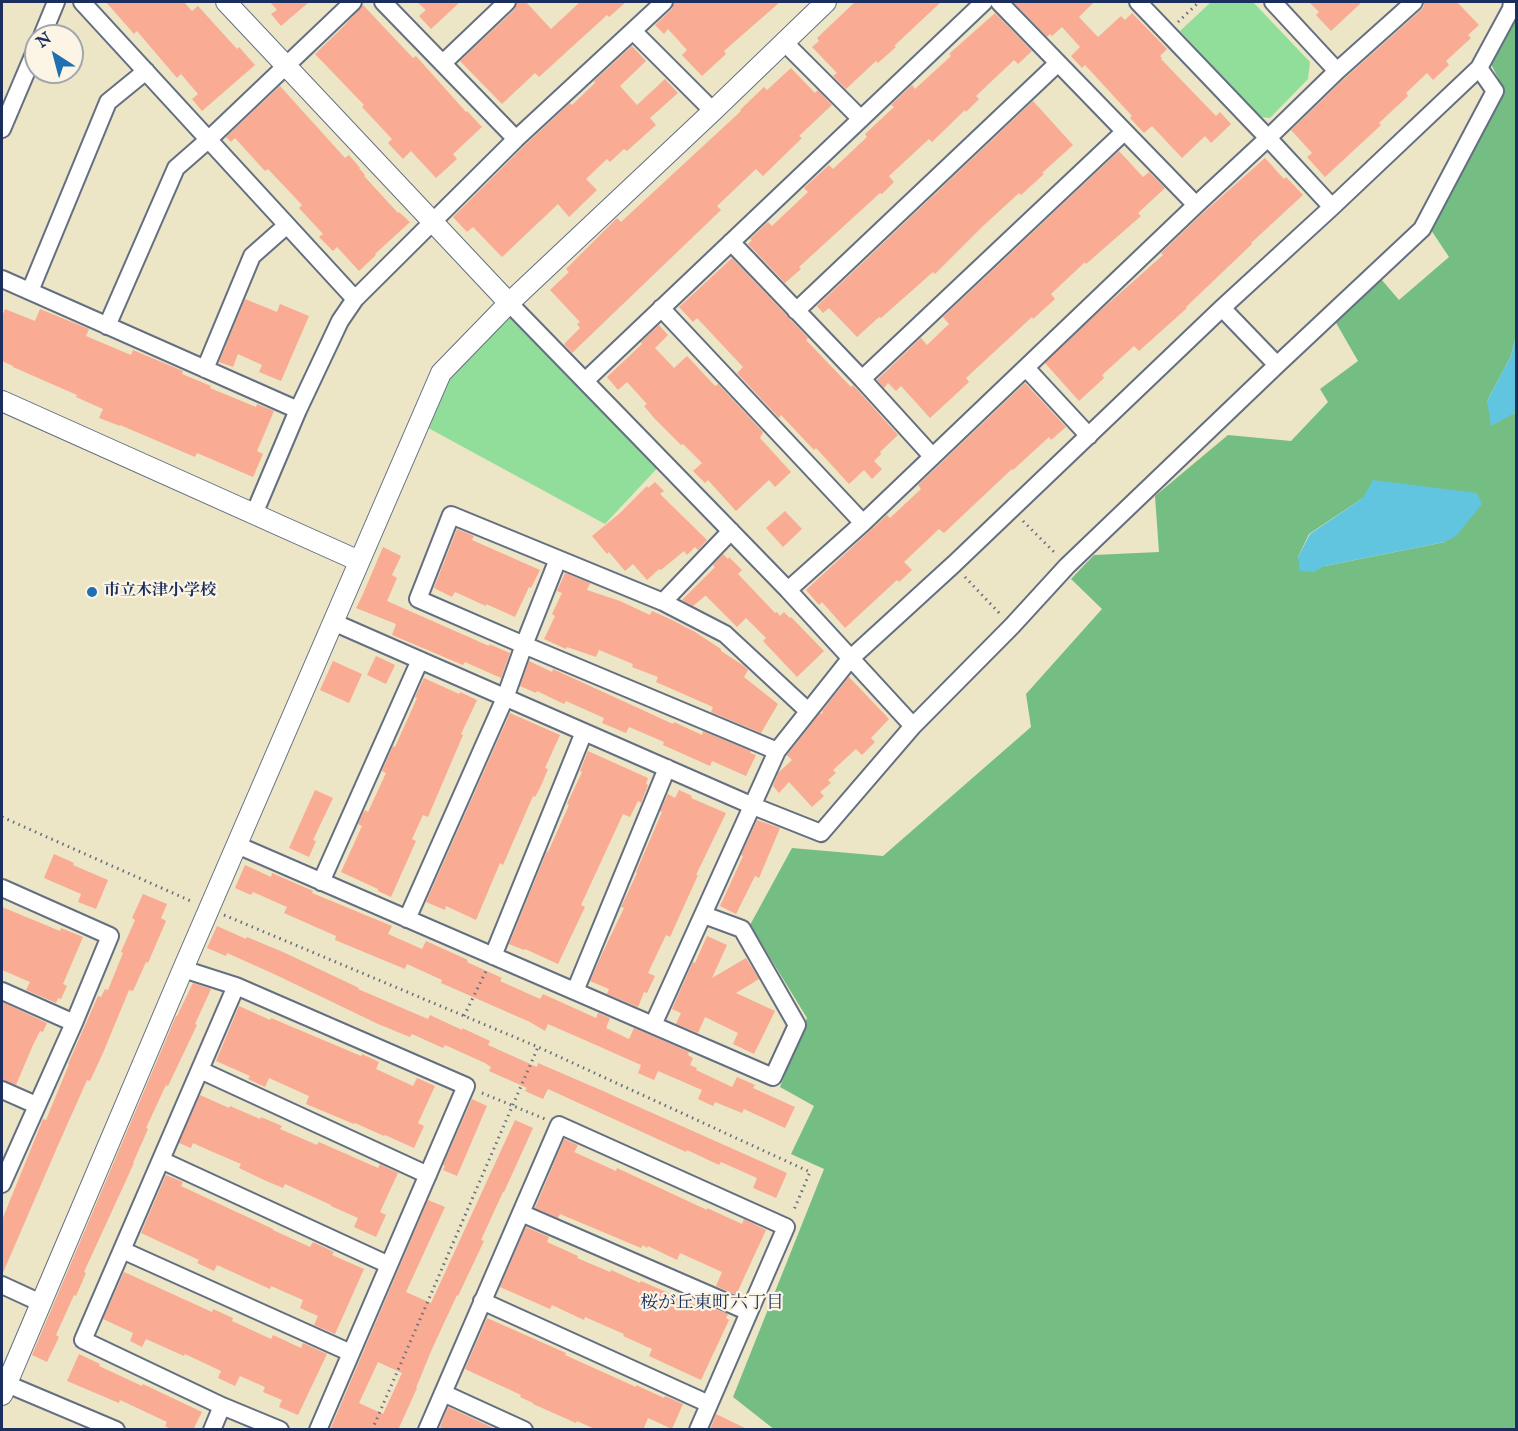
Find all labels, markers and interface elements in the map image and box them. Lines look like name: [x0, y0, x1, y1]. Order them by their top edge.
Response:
north arrow: [24, 24, 84, 84]
text: N: [33, 29, 56, 53]
place label: 市立木津小学校: [104, 582, 216, 602]
marker: 市立木津小学校: [85, 585, 99, 599]
district label: 桜が丘東町六丁目: [640, 1293, 784, 1315]

